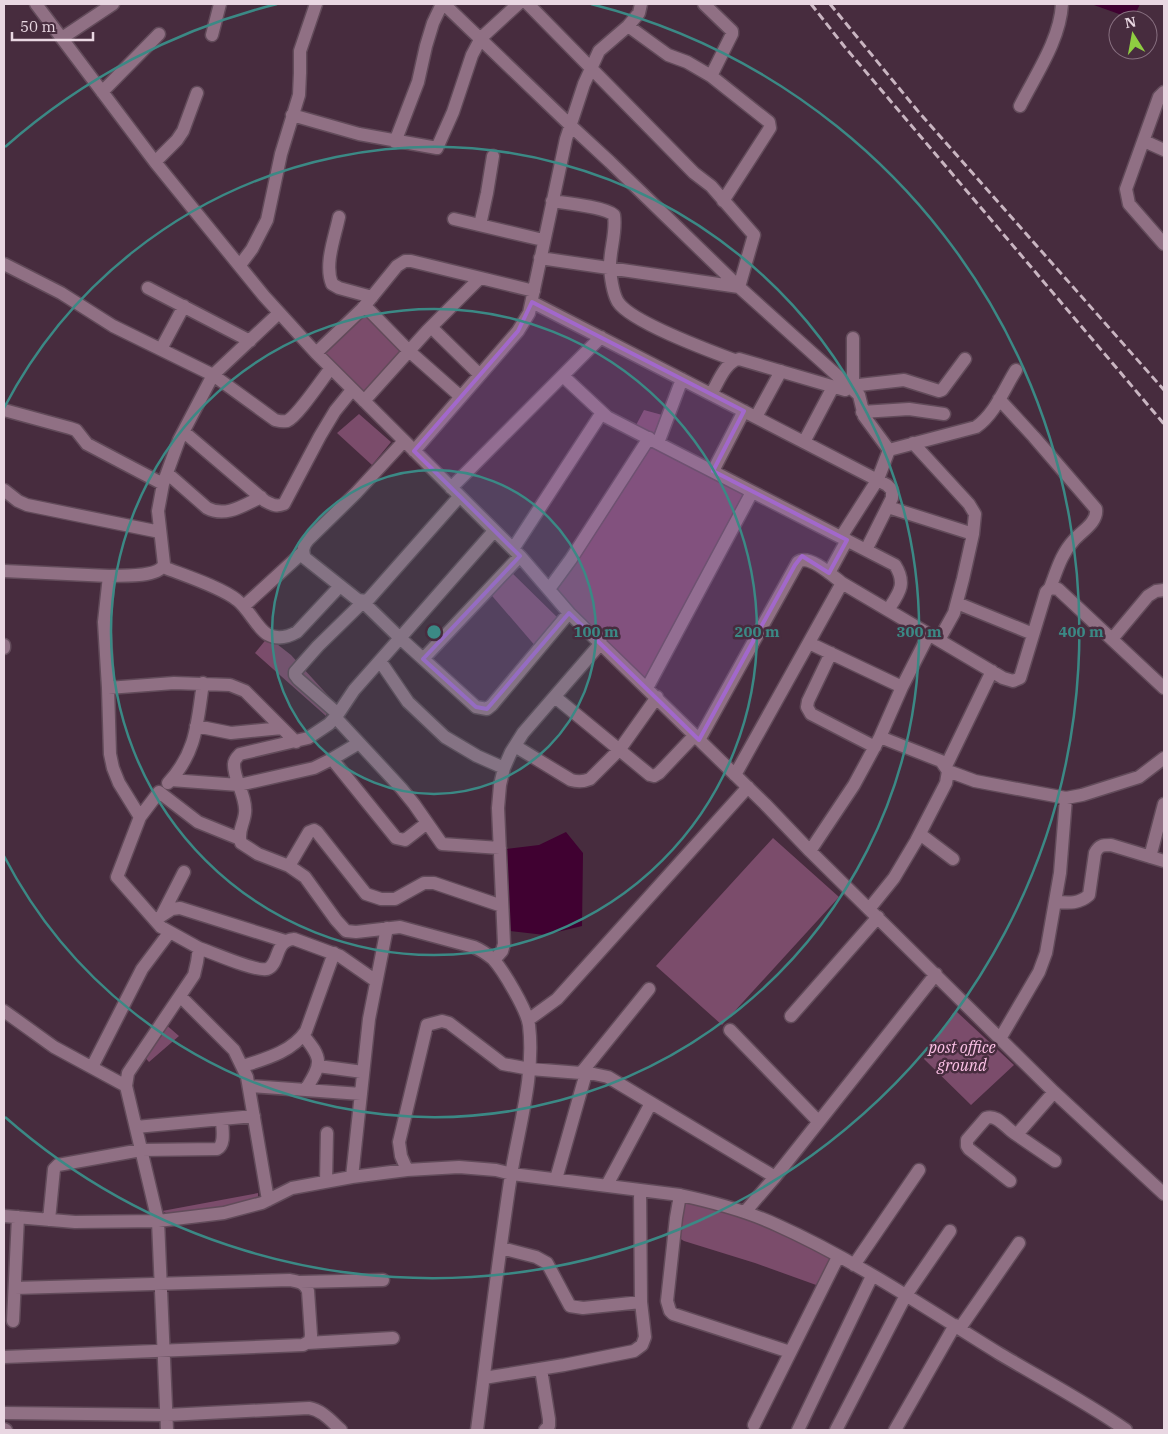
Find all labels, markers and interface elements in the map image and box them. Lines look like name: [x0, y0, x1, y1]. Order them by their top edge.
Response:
scale bar: [12, 10, 94, 42]
north arrow: [1108, 10, 1158, 60]
text: N: [1123, 12, 1138, 32]
text: 50 m: [20, 17, 56, 36]
text: 100 m: [573, 622, 619, 641]
text: 200 m: [734, 622, 780, 641]
text: 300 m: [896, 622, 942, 641]
text: 400 m: [1058, 622, 1104, 641]
centre of rings: [425, 623, 443, 641]
park label: post office ground: [926, 1037, 996, 1075]

